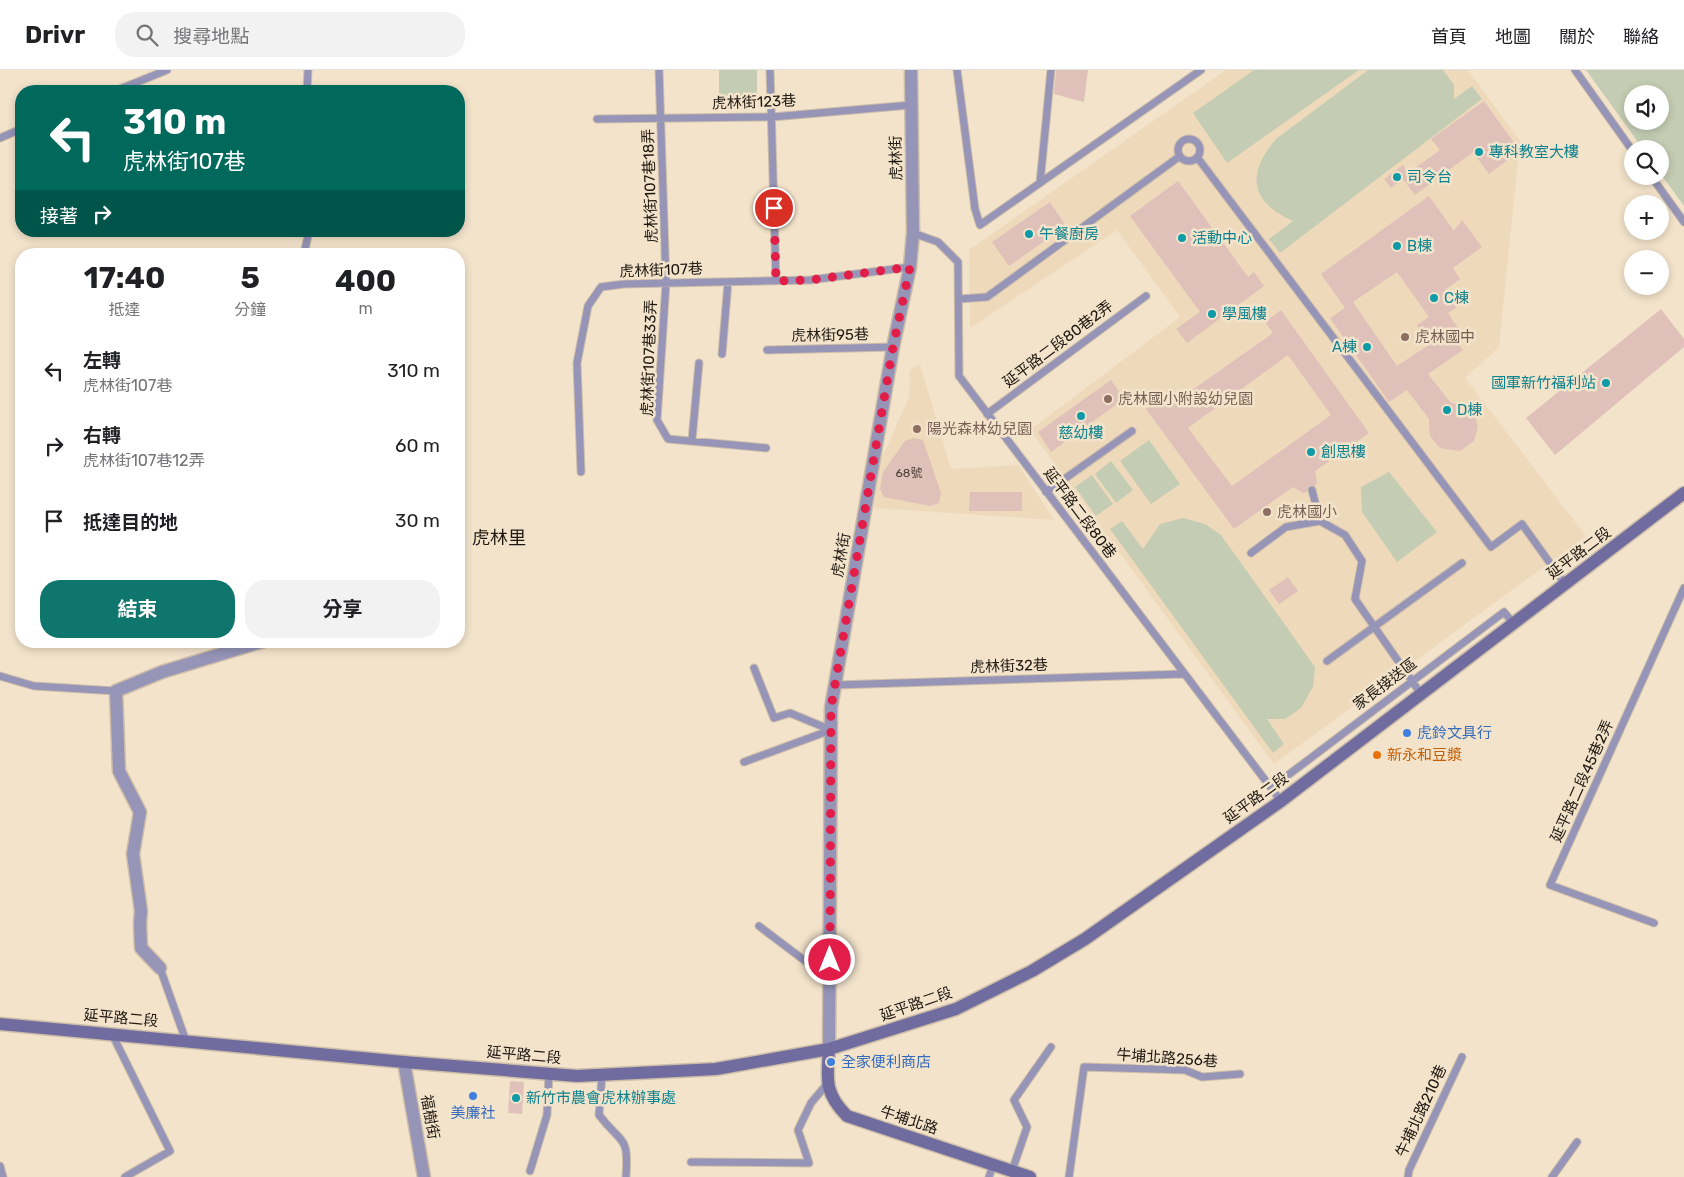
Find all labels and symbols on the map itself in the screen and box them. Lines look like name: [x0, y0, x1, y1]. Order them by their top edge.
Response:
street label: 虎林街123巷: [712, 92, 796, 112]
street label: 虎林街107巷18弄: [639, 128, 661, 244]
street label: 虎林街: [887, 135, 905, 181]
place label: 專科教室大樓: [1489, 143, 1579, 161]
marker: 專科教室大樓: [1473, 146, 1485, 158]
place label: 司令台: [1407, 168, 1452, 186]
marker: 司令台: [1391, 171, 1403, 183]
pin: [753, 187, 795, 229]
place label: 午餐廚房: [1039, 225, 1099, 243]
marker: 午餐廚房: [1023, 228, 1035, 240]
place label: 活動中心: [1192, 229, 1252, 247]
marker: 活動中心: [1176, 232, 1188, 244]
place label: B棟: [1407, 237, 1432, 255]
marker: B棟: [1391, 240, 1403, 252]
street label: 虎林街107巷: [619, 260, 703, 280]
place label: C棟: [1444, 289, 1469, 307]
marker: C棟: [1428, 292, 1440, 304]
street label: 延平路二段80巷2弄: [1000, 297, 1116, 391]
street label: 虎林街107巷33弄: [638, 299, 660, 417]
place label: 學風樓: [1222, 305, 1267, 323]
marker: 學風樓: [1206, 308, 1218, 320]
street label: 虎林街95巷: [791, 325, 869, 345]
place label: 虎林國中: [1415, 328, 1475, 346]
marker: 虎林國中: [1399, 331, 1411, 343]
place label: A棟: [1332, 338, 1357, 356]
marker: A棟: [1361, 341, 1373, 353]
place label: 國軍新竹福利站: [1491, 374, 1596, 392]
marker: 國軍新竹福利站: [1600, 377, 1612, 389]
place label: 虎林國小附設幼兒園: [1118, 390, 1253, 408]
marker: 虎林國小附設幼兒園: [1102, 393, 1114, 405]
place label: D棟: [1457, 401, 1482, 419]
marker: D棟: [1441, 404, 1453, 416]
marker: 慈幼樓: [1075, 410, 1087, 422]
place label: 陽光森林幼兒園: [927, 420, 1032, 438]
marker: 陽光森林幼兒園: [911, 423, 923, 435]
place label: 慈幼樓: [1058, 424, 1104, 442]
place label: 創思樓: [1321, 443, 1366, 461]
marker: 創思樓: [1305, 446, 1317, 458]
street label: 延平路二段80巷: [1040, 464, 1120, 562]
house number: 68號: [896, 466, 922, 480]
place label: 虎林國小: [1277, 503, 1337, 521]
marker: 虎林國小: [1261, 506, 1273, 518]
street label: 延平路二段: [1544, 523, 1614, 583]
district label: 虎林里: [472, 527, 526, 549]
street label: 虎林街: [828, 531, 854, 579]
street label: 家長接送區: [1350, 654, 1420, 714]
street label: 虎林街32巷: [970, 656, 1048, 676]
street label: 延平路二段45巷2弄: [1547, 717, 1617, 845]
place label: 虎鈴文具行: [1417, 724, 1492, 742]
marker: 虎鈴文具行: [1401, 727, 1413, 739]
place label: 新永和豆漿: [1387, 746, 1462, 764]
marker: 新永和豆漿: [1371, 749, 1383, 761]
street label: 延平路二段: [1220, 769, 1292, 827]
position arrow: [803, 933, 855, 985]
street label: 延平路二段: [878, 983, 954, 1025]
street label: 延平路二段: [83, 1006, 159, 1030]
street label: 延平路二段: [486, 1043, 562, 1067]
street label: 牛埔北路256巷: [1116, 1045, 1218, 1071]
place label: 全家便利商店: [841, 1053, 931, 1071]
marker: 全家便利商店: [825, 1056, 837, 1068]
street label: 牛埔北路210巷: [1392, 1062, 1450, 1160]
place label: 新竹市農會虎林辦事處: [526, 1089, 676, 1107]
marker: 美廉社: [467, 1090, 479, 1102]
marker: 新竹市農會虎林辦事處: [510, 1092, 522, 1104]
street label: 福樹街: [417, 1093, 443, 1141]
street label: 牛埔北路: [878, 1102, 940, 1138]
place label: 美廉社: [450, 1104, 496, 1122]

